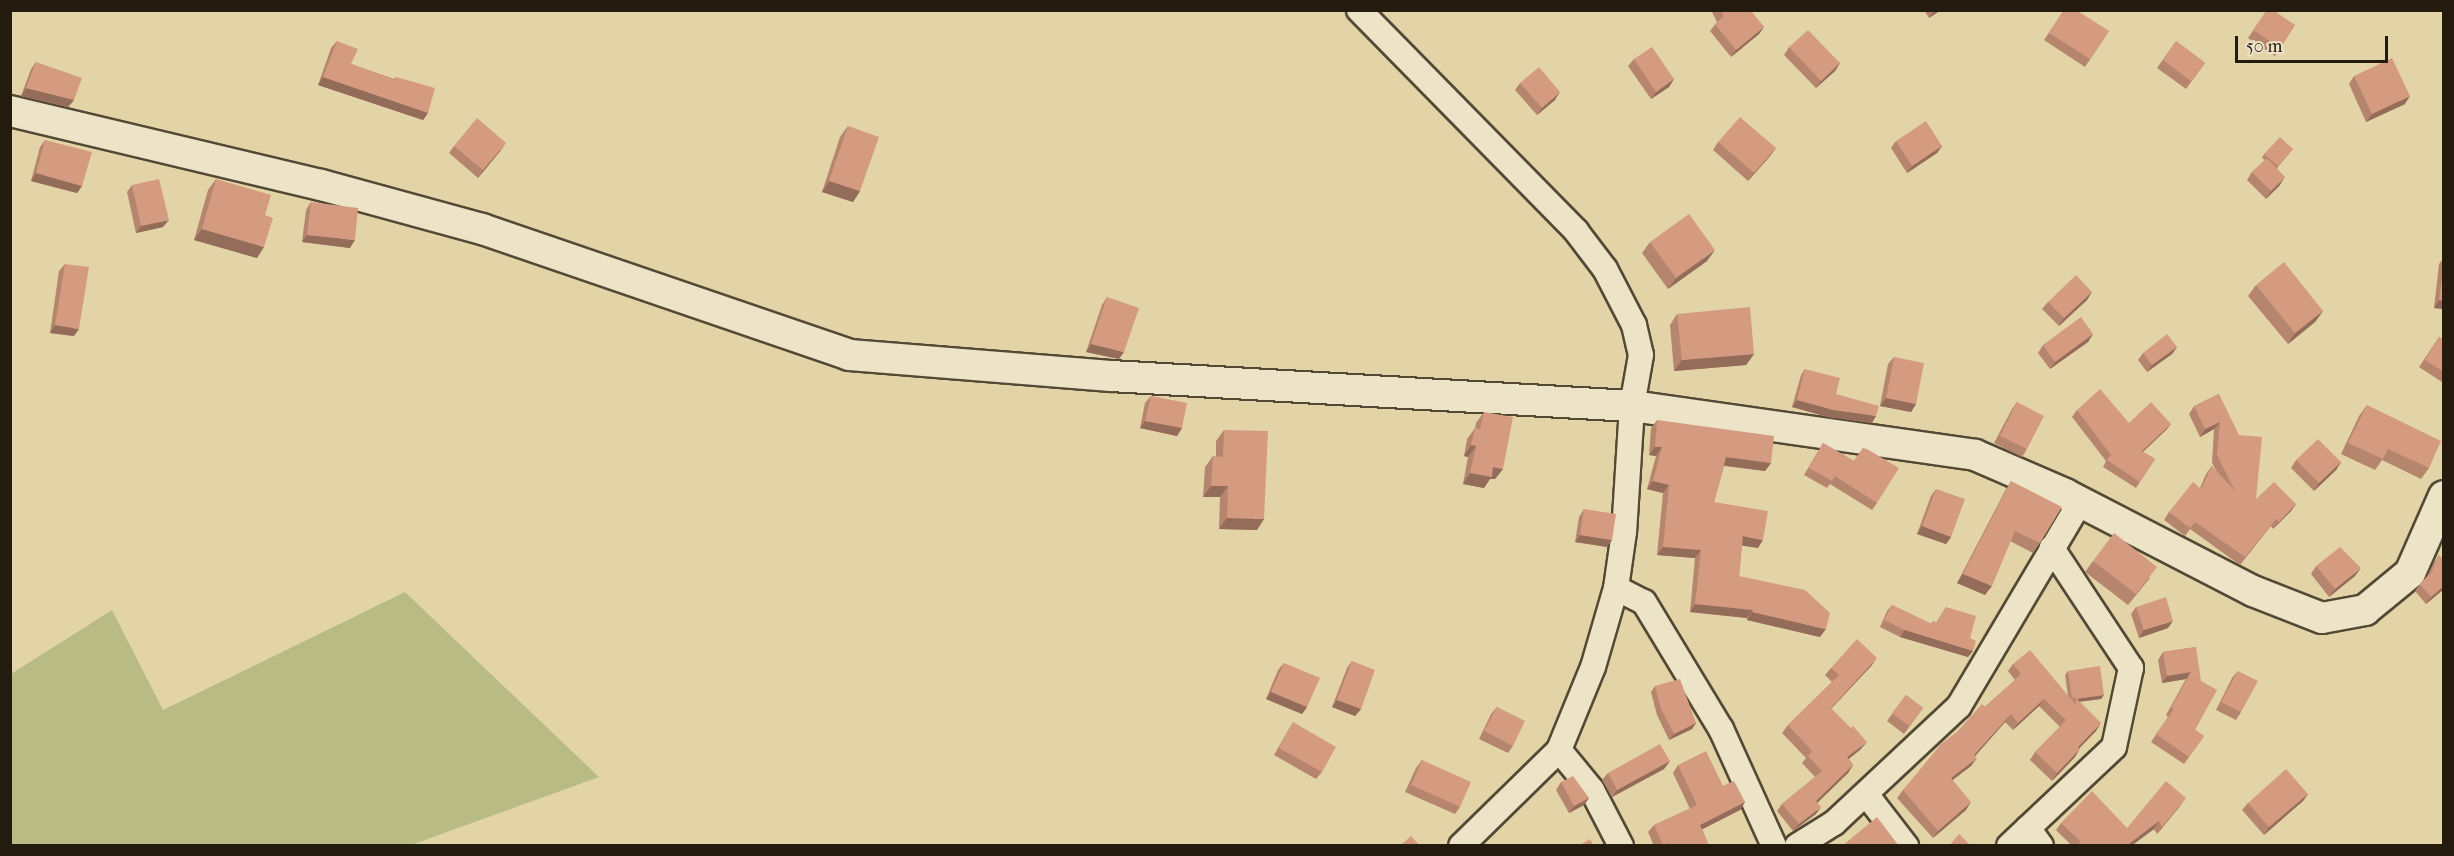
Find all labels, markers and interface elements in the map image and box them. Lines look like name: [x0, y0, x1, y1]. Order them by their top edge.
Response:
scale bar: [2238, 24, 2391, 62]
text: 50 m: [2246, 36, 2282, 57]

